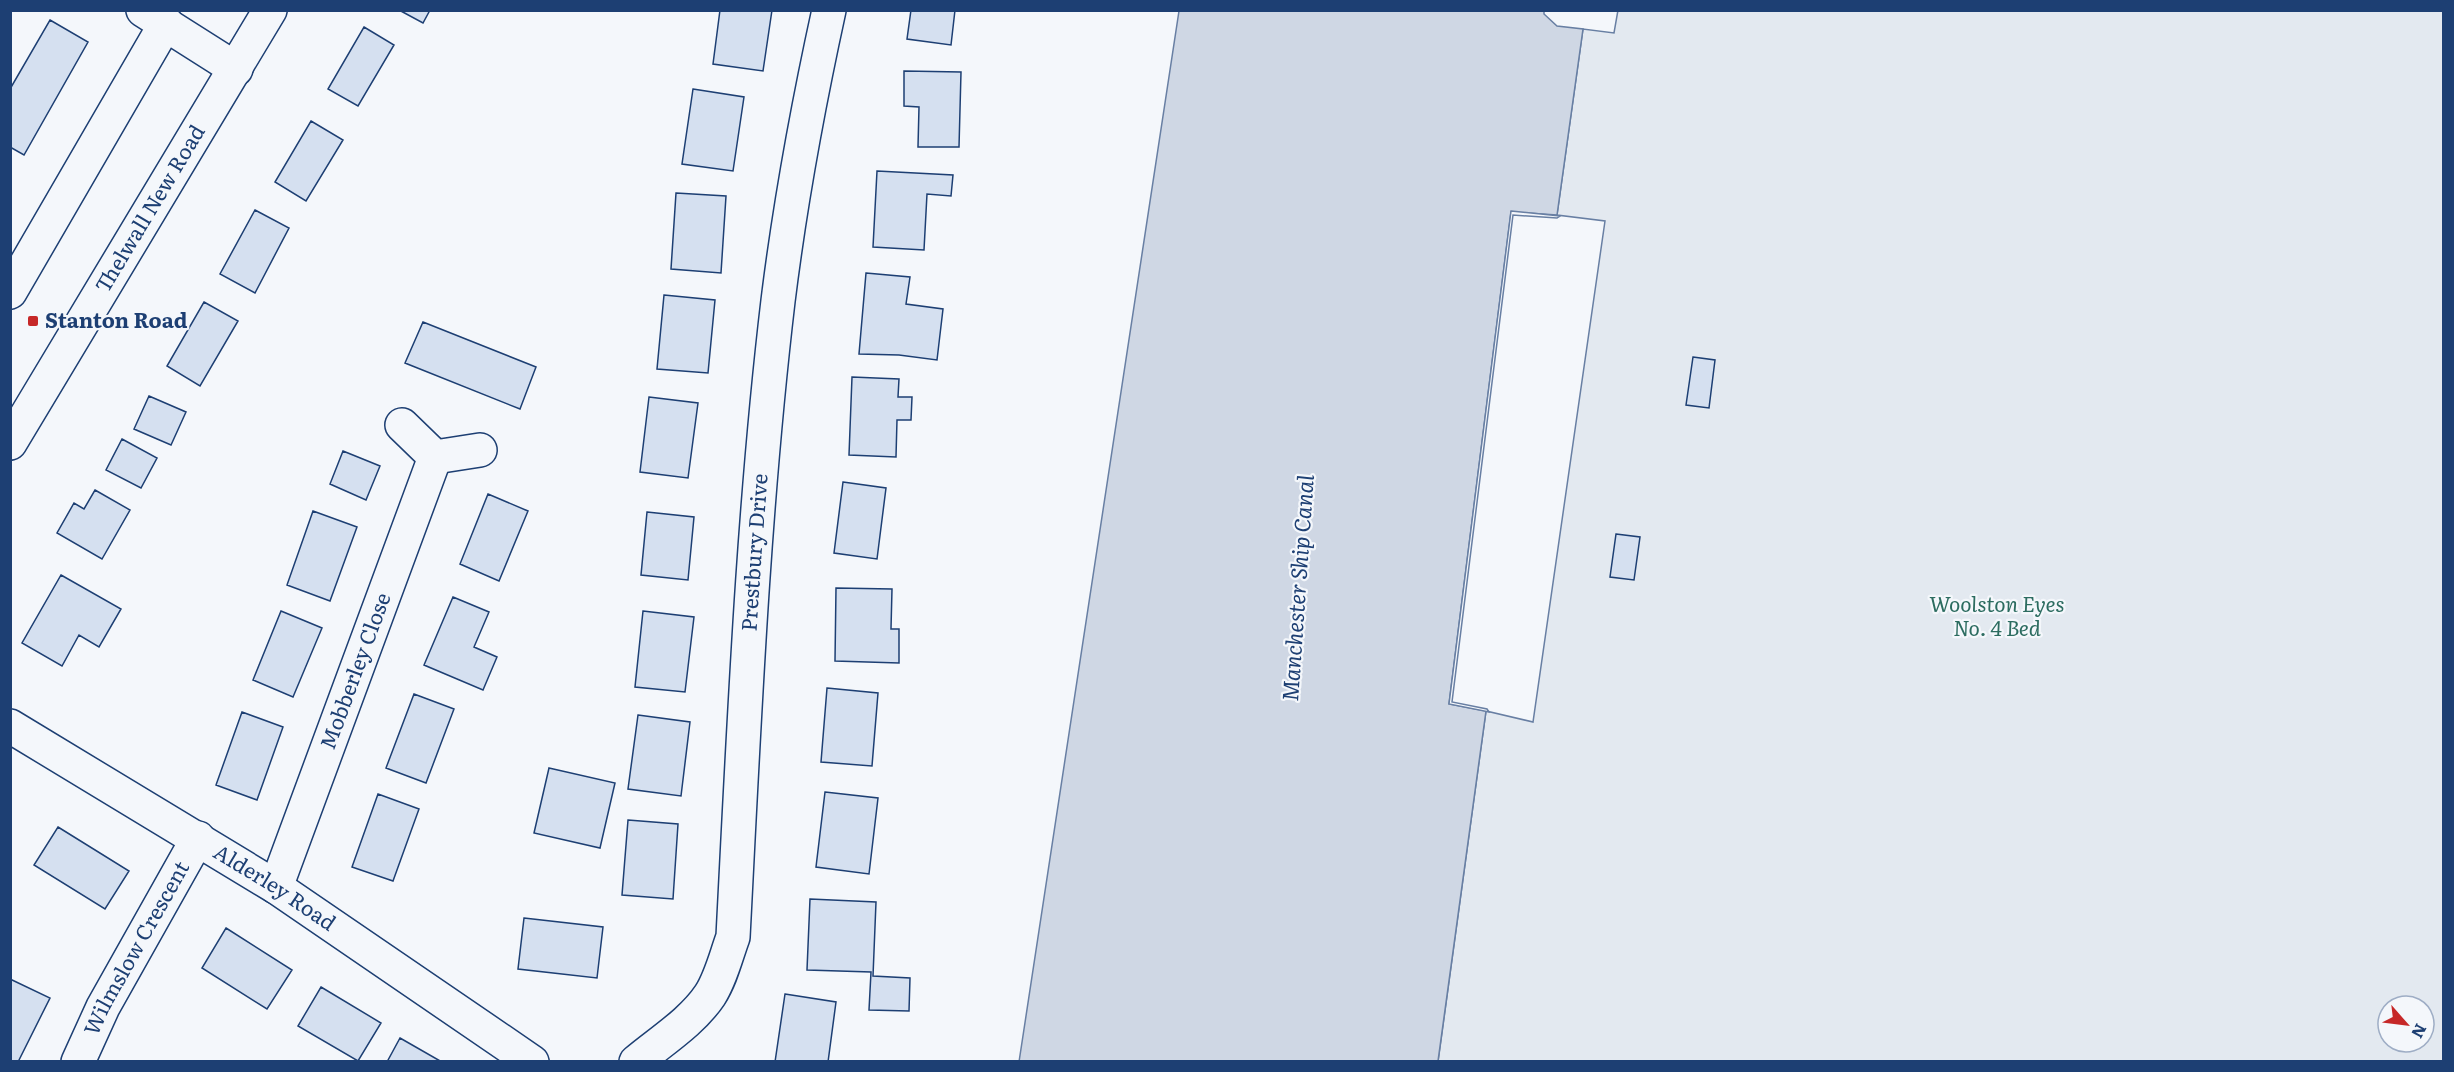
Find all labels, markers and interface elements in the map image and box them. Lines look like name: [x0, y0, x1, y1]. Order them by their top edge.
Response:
street label: Thelwall New Road: [86, 118, 211, 298]
place label: Stanton Road: [45, 303, 188, 334]
marker: Stanton Road: [26, 314, 40, 328]
street label: Prestbury Drive: [731, 472, 774, 632]
water label: Manchester Ship Canal: [1272, 473, 1321, 702]
park label: Woolston Eyes No. 4 Bed: [1929, 587, 2065, 642]
street label: Mobberley Close: [310, 588, 397, 753]
street label: Alderley Road: [209, 835, 343, 937]
street label: Wilmslow Crescent: [74, 854, 195, 1039]
north arrow: [2376, 994, 2436, 1054]
text: N: [2406, 1020, 2434, 1043]

